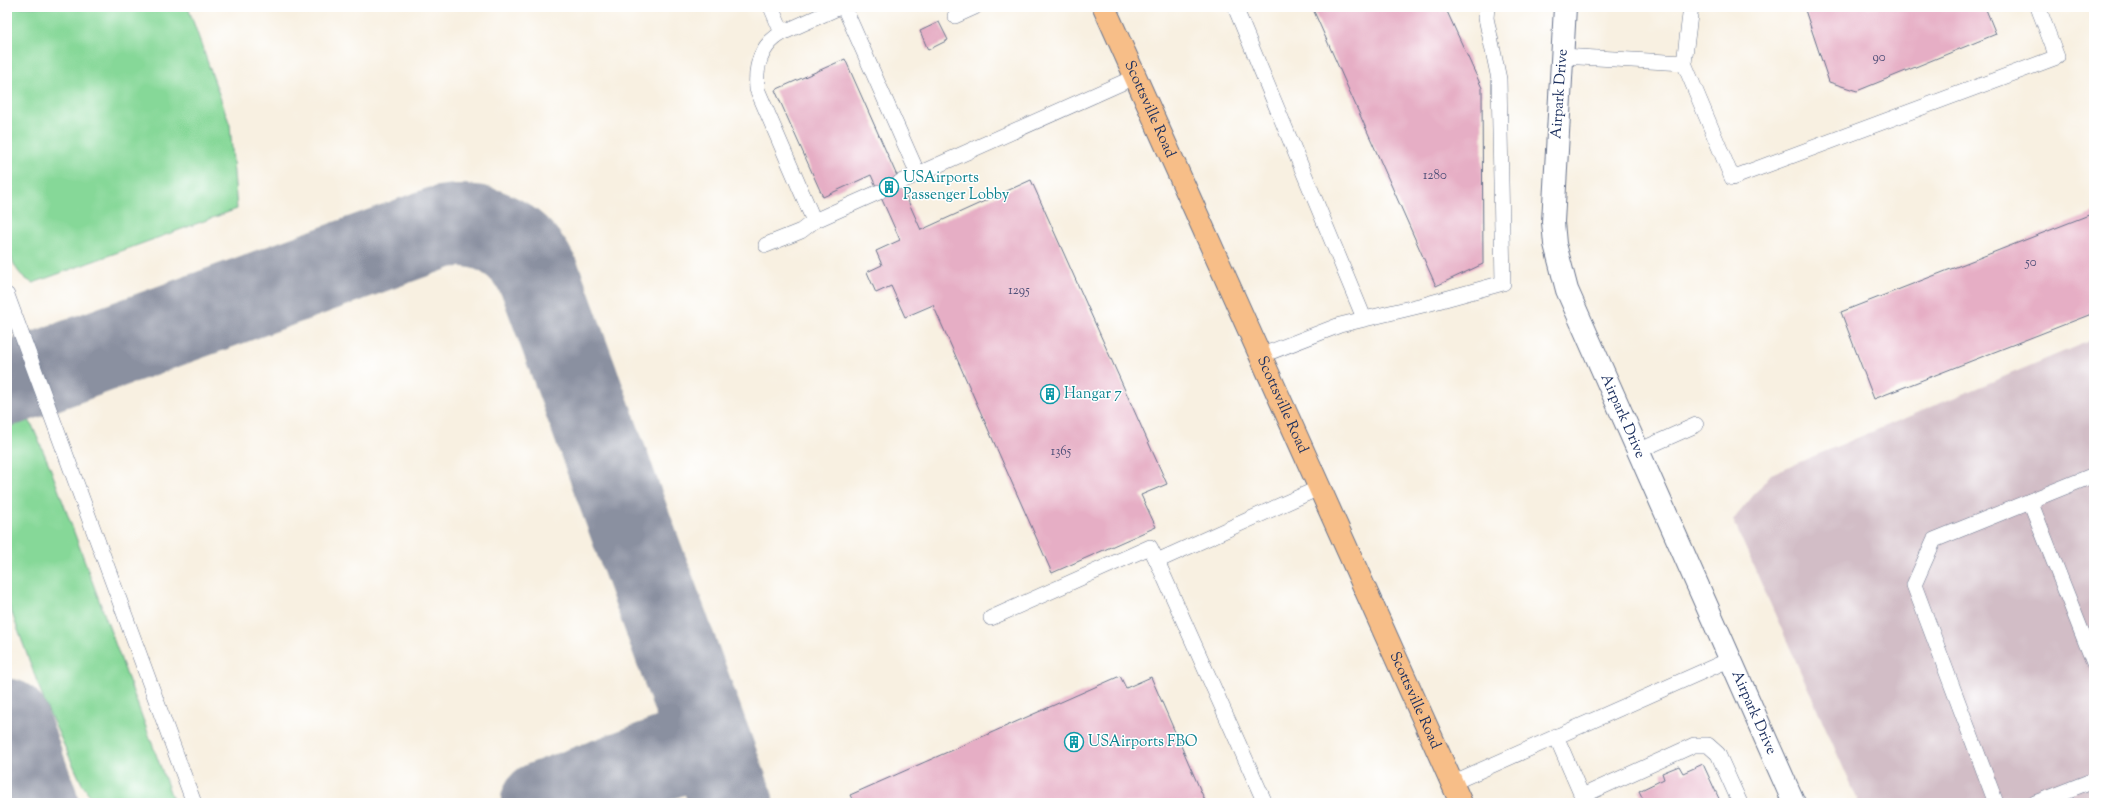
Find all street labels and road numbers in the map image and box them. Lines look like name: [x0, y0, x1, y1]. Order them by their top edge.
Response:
street label: Airpark Drive: [1546, 48, 1574, 140]
street label: Scottsville Road: [1119, 57, 1181, 162]
street label: Scottsville Road: [1251, 353, 1314, 457]
street label: Airpark Drive: [1595, 371, 1651, 462]
street label: Scottsville Road: [1384, 649, 1446, 753]
street label: Airpark Drive: [1726, 667, 1782, 758]

